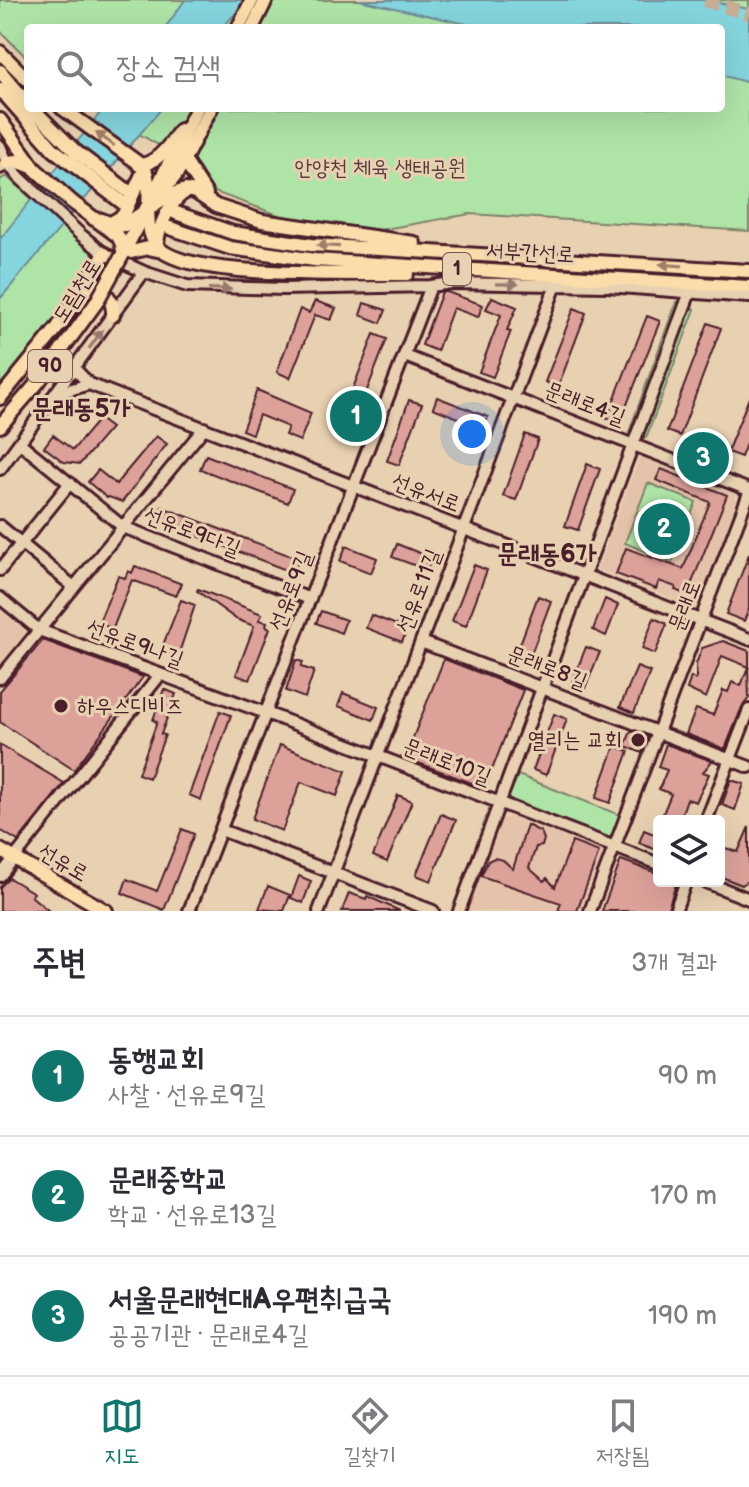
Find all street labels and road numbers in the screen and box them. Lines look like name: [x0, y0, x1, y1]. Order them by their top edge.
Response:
street label: 서부간선로: [485, 237, 575, 269]
road number: 1: [443, 253, 471, 285]
street label: 도림천로: [47, 254, 107, 328]
road number: 90: [28, 350, 72, 382]
street label: 문래로4길: [541, 376, 629, 432]
street label: 선유서로: [388, 468, 464, 518]
street label: 선유로9다길: [140, 501, 244, 563]
street label: 선유로11길: [391, 545, 447, 637]
street label: 선유로9길: [263, 547, 319, 635]
street label: 문래로: [663, 576, 707, 636]
street label: 선유로9나길: [83, 614, 187, 674]
street label: 문래로8길: [503, 640, 591, 696]
street label: 문래로10길: [399, 733, 495, 791]
street label: 선유로: [33, 838, 93, 888]

